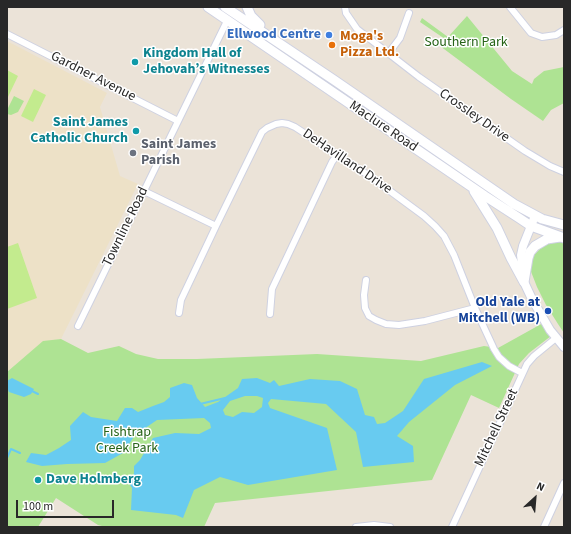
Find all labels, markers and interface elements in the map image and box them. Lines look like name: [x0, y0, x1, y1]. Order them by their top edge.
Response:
place label: Ellwood Centre: [227, 27, 321, 43]
place label: Moga's Pizza Ltd.: [340, 29, 399, 62]
marker: Ellwood Centre: [324, 30, 334, 40]
park label: Southern Park: [424, 35, 508, 51]
marker: Moga's Pizza Ltd.: [327, 40, 337, 50]
place label: Kingdom Hall of Jehovah’s Witnesses: [143, 46, 270, 78]
street label: Gardner Avenue: [47, 48, 139, 106]
marker: Kingdom Hall of Jehovah’s Witnesses: [130, 57, 140, 67]
street label: Crossley Drive: [435, 86, 513, 146]
street label: Maclure Road: [345, 98, 421, 156]
place label: Saint James Catholic Church: [30, 115, 128, 148]
marker: Saint James Catholic Church: [131, 126, 141, 136]
street label: DeHavilland Drive: [299, 126, 395, 198]
place label: Saint James Parish: [141, 137, 216, 170]
marker: Saint James Parish: [128, 148, 138, 158]
street label: Townline Road: [100, 185, 152, 269]
place label: Old Yale at Mitchell (WB): [458, 295, 540, 328]
marker: Old Yale at Mitchell (WB): [543, 306, 553, 316]
street label: Mitchell Street: [472, 386, 522, 470]
park label: Fishtrap Creek Park: [96, 425, 158, 458]
place label: Dave Holmberg: [46, 472, 141, 488]
marker: Dave Holmberg: [33, 475, 43, 485]
north arrow: [515, 478, 555, 518]
text: N: [534, 478, 547, 495]
scale bar: [18, 492, 116, 518]
text: 100 m: [23, 498, 53, 515]

